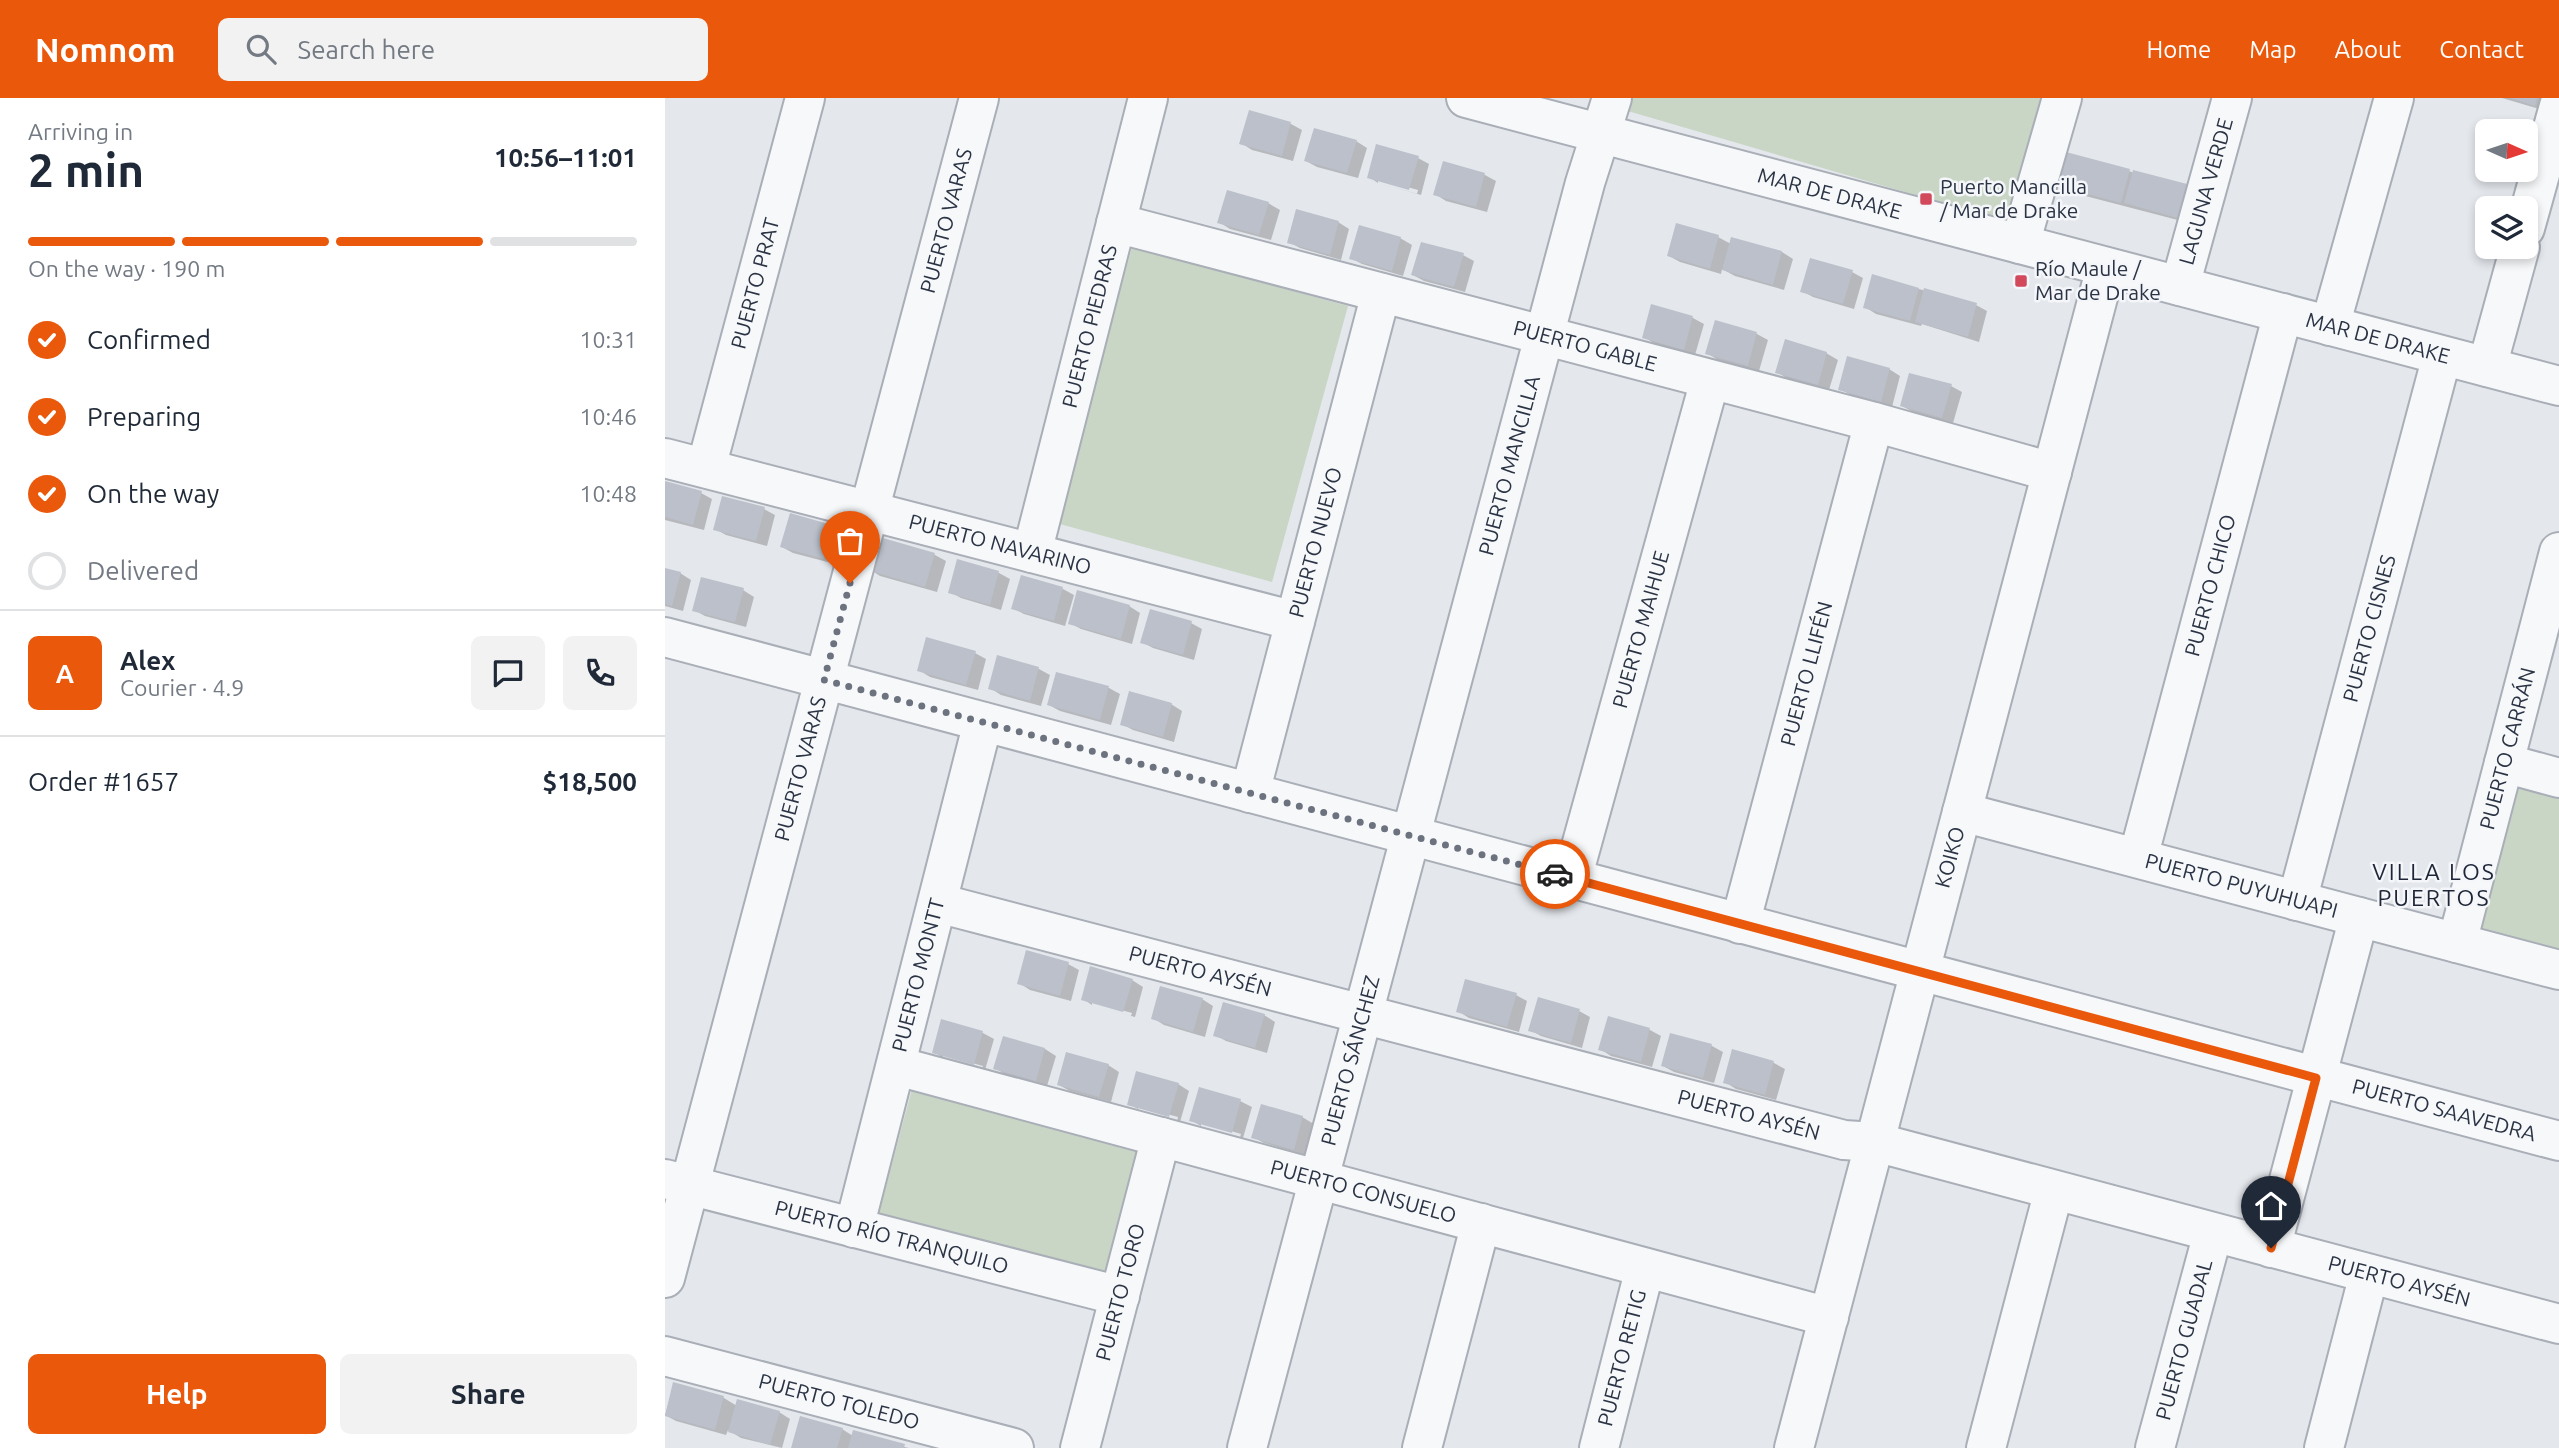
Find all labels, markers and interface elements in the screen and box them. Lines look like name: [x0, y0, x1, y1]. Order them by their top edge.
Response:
search box: [218, 18, 708, 81]
icon: search: [242, 30, 280, 68]
text: Nomnom: [35, 31, 176, 68]
text: Search here: [298, 35, 435, 64]
text: Home: [2146, 36, 2211, 63]
text: Map: [2249, 36, 2296, 63]
text: About: [2334, 36, 2401, 63]
text: Contact: [2439, 36, 2524, 63]
street label: LAGUNA VERDE: [2173, 115, 2237, 267]
text: Arriving in: [28, 119, 133, 144]
north arrow: [2475, 119, 2537, 182]
map controls: [2475, 119, 2538, 259]
text: 10:56–11:01: [494, 143, 637, 172]
text: 2 min: [28, 144, 144, 196]
street label: PUERTO VARAS: [915, 146, 976, 296]
street label: MAR DE DRAKE: [1755, 162, 1904, 223]
place label: Puerto Mancilla / Mar de Drake: [1939, 174, 2087, 222]
marker: Puerto Mancilla / Mar de Drake: [1918, 191, 1934, 207]
button: layers: [2475, 196, 2538, 259]
street label: PUERTO PRAT: [725, 215, 783, 351]
street label: PUERTO PIEDRAS: [1057, 242, 1121, 410]
text: On the way · 190 m: [28, 256, 225, 281]
place label: Río Maule / Mar de Drake: [2035, 256, 2161, 304]
marker: Río Maule / Mar de Drake: [2013, 273, 2029, 289]
street label: MAR DE DRAKE: [2304, 307, 2453, 368]
street label: PUERTO GABLE: [1511, 315, 1660, 376]
icon: check: [28, 321, 66, 359]
text: Confirmed: [87, 325, 211, 354]
text: 10:31: [579, 327, 637, 352]
street label: PUERTO MANCILLA: [1473, 372, 1544, 558]
icon: check: [28, 398, 66, 436]
text: Preparing: [87, 402, 201, 431]
text: 10:46: [579, 404, 637, 429]
street label: PUERTO NUEVO: [1283, 464, 1346, 620]
icon: check: [28, 475, 66, 513]
text: On the way: [87, 479, 219, 508]
text: 10:48: [579, 481, 637, 506]
street label: PUERTO NAVARINO: [906, 509, 1094, 579]
pin: [820, 511, 880, 583]
street label: PUERTO CHICO: [2179, 512, 2240, 659]
icon: bag: [831, 522, 869, 560]
street label: PUERTO MAIHUE: [1607, 548, 1673, 711]
street label: PUERTO CISNES: [2337, 552, 2400, 704]
text: Delivered: [87, 556, 199, 585]
street label: PUERTO LLIFÉN: [1775, 599, 1837, 749]
button: chat: [471, 636, 545, 710]
button: phone: [563, 636, 637, 710]
text: Alex: [120, 646, 175, 675]
text: A: [56, 659, 74, 688]
street label: PUERTO CARRÁN: [2474, 665, 2539, 832]
text: Courier · 4.9: [120, 675, 244, 700]
street label: PUERTO VARAS: [769, 693, 830, 843]
text: Order #1657: [28, 767, 179, 796]
text: $18,500: [543, 767, 637, 796]
street label: KOIKO: [1930, 824, 1969, 890]
courier: [1520, 839, 1590, 909]
street label: PUERTO PUYUHUAPI: [2143, 848, 2341, 922]
icon: car: [1536, 855, 1574, 893]
district label: VILLA LOS PUERTOS: [2372, 859, 2496, 910]
street label: PUERTO MONTT: [886, 895, 949, 1054]
street label: PUERTO AYSÉN: [1127, 940, 1274, 1001]
street label: PUERTO SÁNCHEZ: [1315, 973, 1384, 1148]
street label: PUERTO SAAVEDRA: [2350, 1073, 2539, 1145]
street label: PUERTO AYSÉN: [1675, 1084, 1823, 1144]
street label: PUERTO CONSUELO: [1268, 1154, 1459, 1227]
pin: [2241, 1176, 2301, 1248]
icon: home: [2252, 1187, 2290, 1225]
street label: PUERTO RÍO TRANQUILO: [773, 1195, 1011, 1278]
street label: PUERTO TORO: [1090, 1221, 1149, 1363]
street label: PUERTO AYSÉN: [2326, 1250, 2473, 1311]
street label: PUERTO GUADAL: [2150, 1256, 2216, 1422]
street label: PUERTO RETIG: [1592, 1287, 1650, 1429]
button: Help: [28, 1354, 326, 1434]
button: Share: [340, 1354, 637, 1434]
street label: PUERTO TOLEDO: [756, 1368, 922, 1434]

